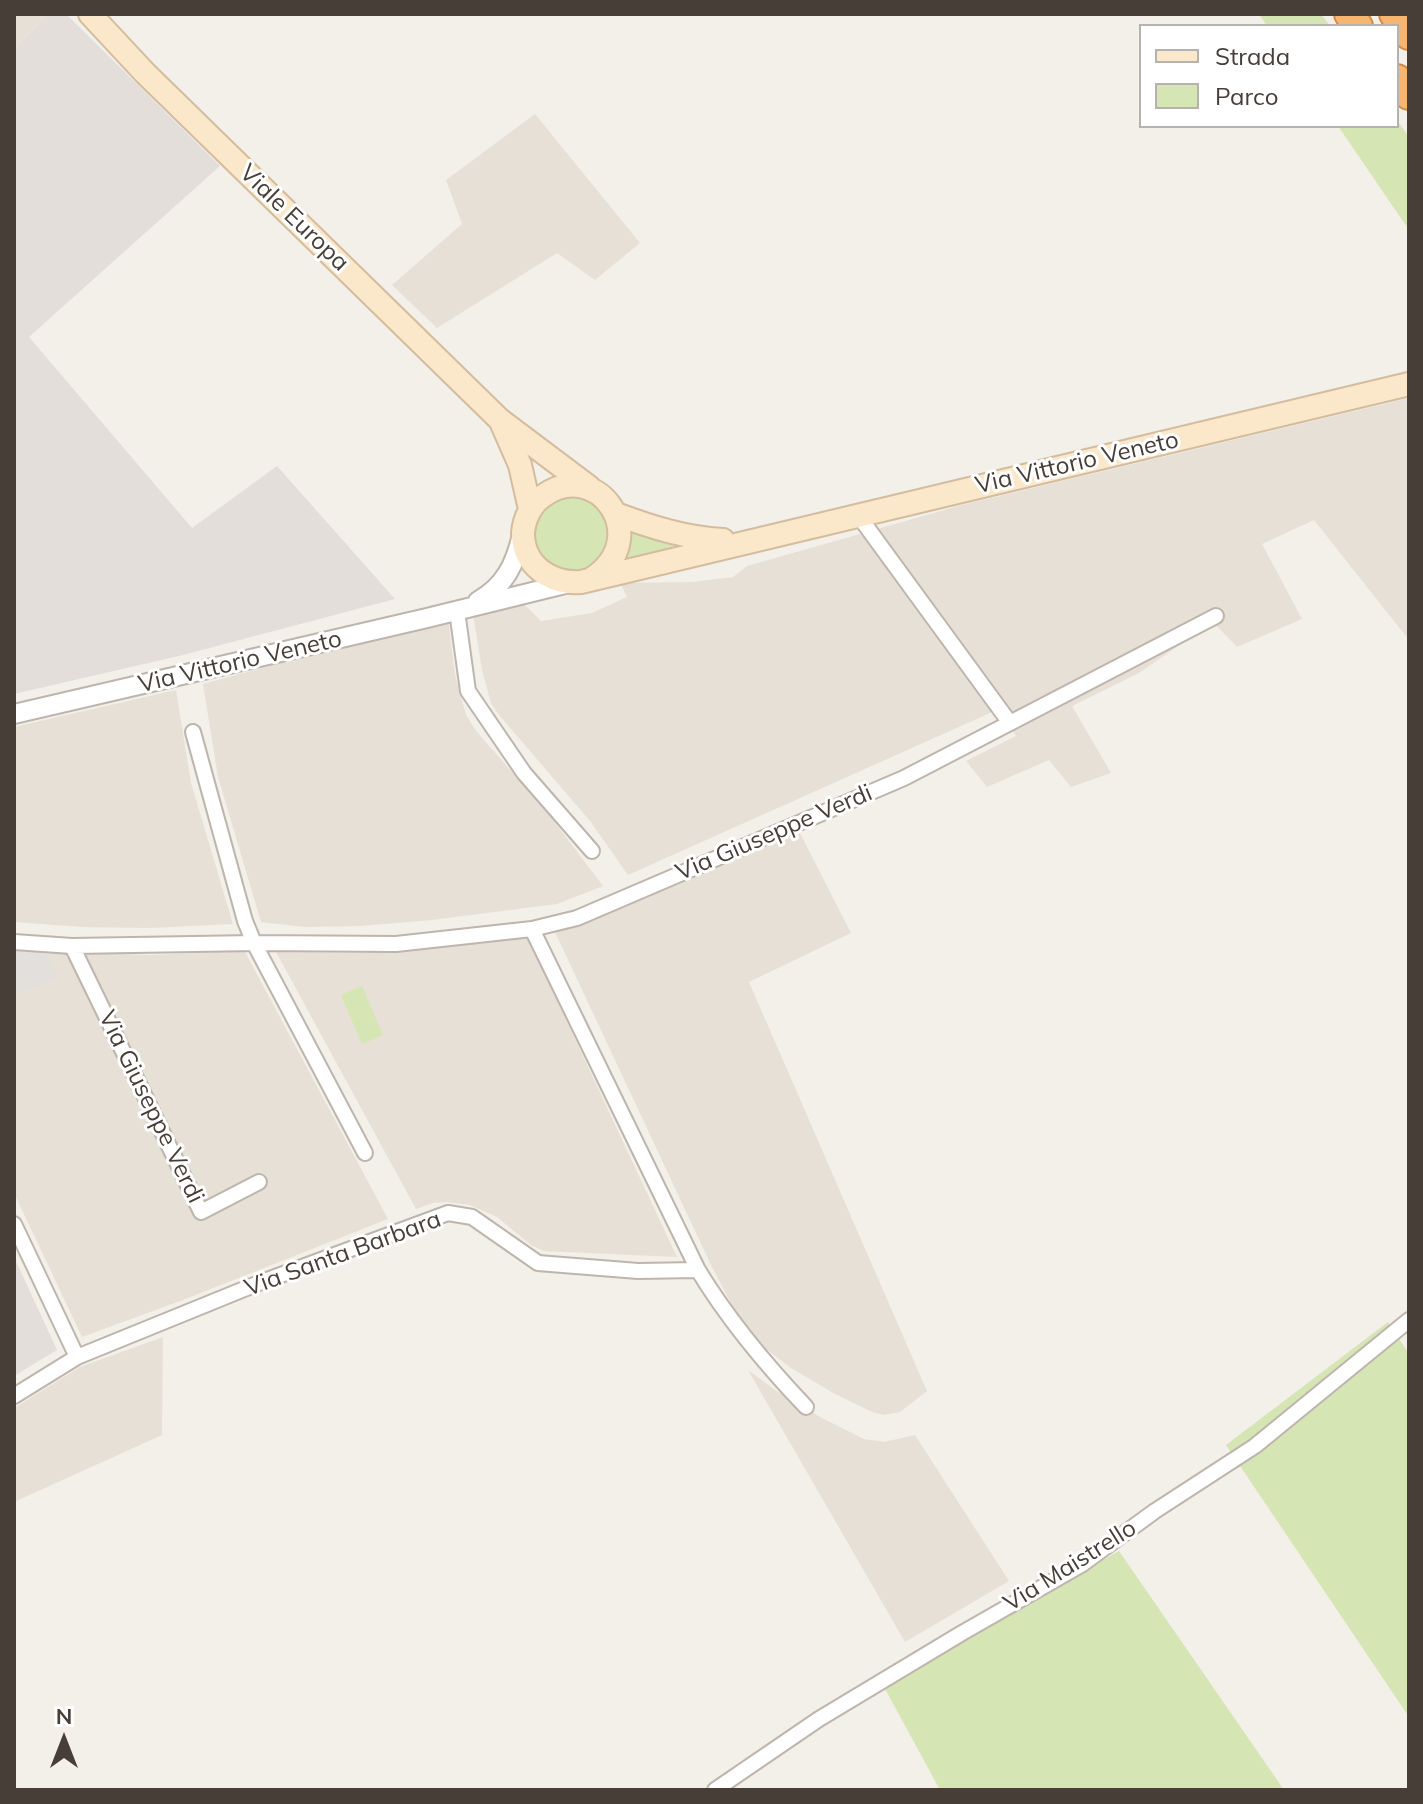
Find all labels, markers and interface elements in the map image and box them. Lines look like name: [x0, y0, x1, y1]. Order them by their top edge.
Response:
legend: [1139, 24, 1399, 128]
text: Strada: [1215, 41, 1290, 71]
text: Parco: [1215, 81, 1278, 111]
street label: Viale Europa: [233, 159, 355, 277]
street label: Via Vittorio Veneto: [973, 426, 1181, 500]
street label: Via Vittorio Veneto: [136, 625, 344, 699]
street label: Via Giuseppe Verdi: [672, 779, 876, 887]
street label: Via Giuseppe Verdi: [92, 1006, 210, 1208]
street label: Via Santa Barbara: [241, 1205, 445, 1303]
street label: Via Maistrello: [998, 1514, 1142, 1618]
north arrow: [24, 1700, 104, 1780]
text: N: [56, 1702, 72, 1730]

